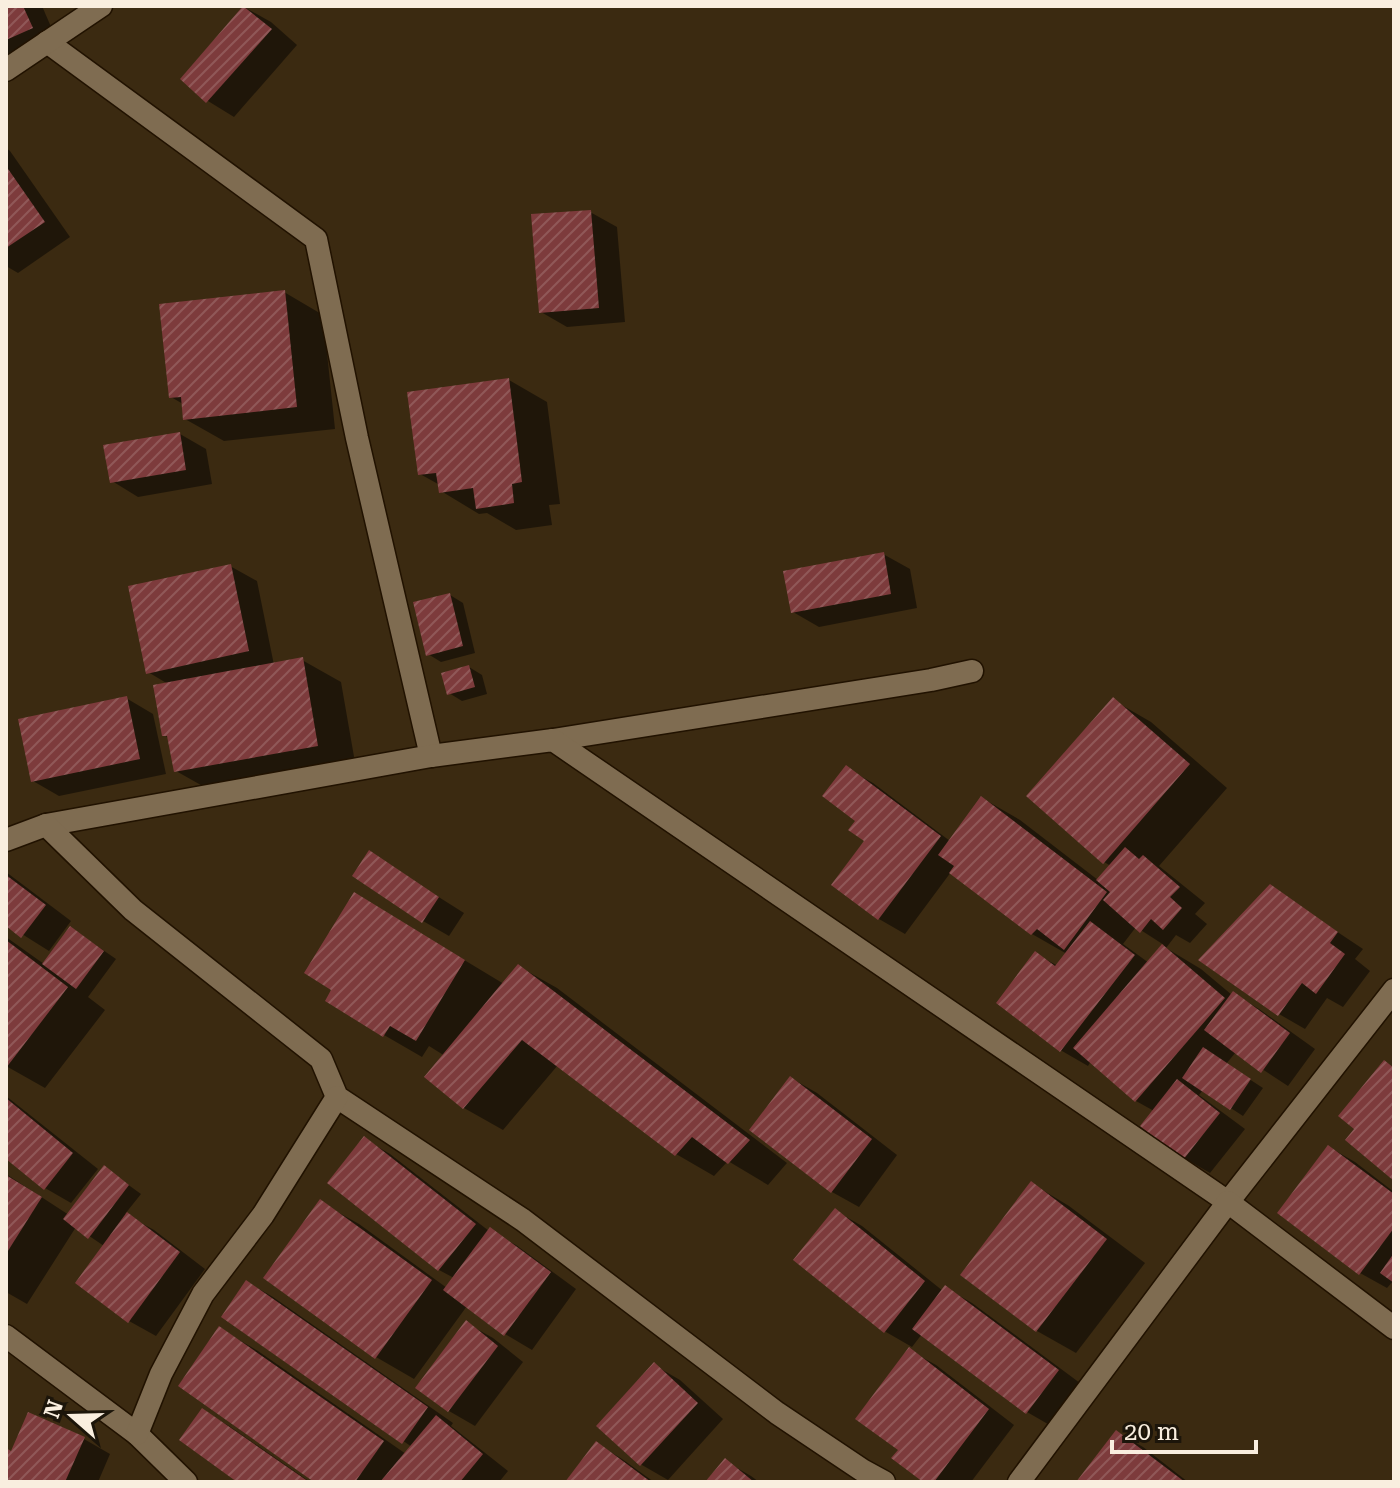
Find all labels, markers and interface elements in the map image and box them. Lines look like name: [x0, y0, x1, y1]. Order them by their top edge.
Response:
north arrow: [32, 1376, 112, 1456]
text: N: [39, 1397, 68, 1422]
scale bar: [1112, 1404, 1256, 1454]
text: 20 m: [1124, 1418, 1179, 1446]

